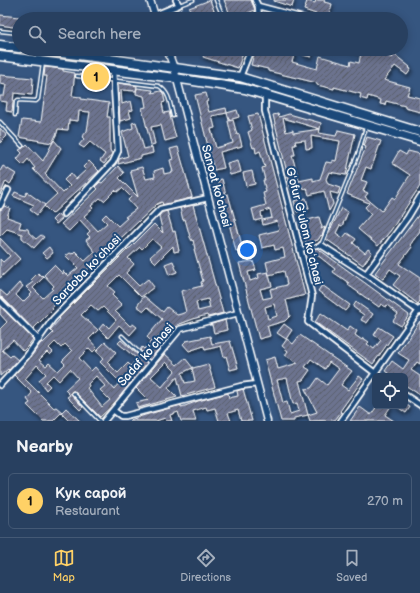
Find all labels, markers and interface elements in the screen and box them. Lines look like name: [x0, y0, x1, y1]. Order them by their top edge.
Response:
search box: [12, 12, 408, 56]
icon: search: [26, 23, 48, 45]
text: Search here: [58, 25, 141, 44]
pin: 1: [83, 62, 109, 92]
street label: Sanoat ko'chasi: [198, 143, 234, 229]
street label: Gʻofur Gʻulom koʻchasi: [282, 166, 326, 287]
street label: Sardoba koʻchasi: [50, 231, 125, 308]
your location: [237, 240, 257, 260]
street label: Sadaf koʻchasi: [115, 320, 177, 390]
map controls: [372, 373, 408, 409]
button: locate: [372, 373, 408, 409]
text: Nearby: [16, 437, 73, 457]
text: Кук сарой: [55, 484, 127, 503]
text: 1: [27, 493, 33, 509]
text: 270 m: [367, 493, 403, 509]
text: Restaurant: [55, 503, 120, 519]
tab: Map: [53, 547, 75, 584]
tab: Directions: [180, 547, 231, 584]
tab: Saved: [336, 547, 367, 584]

